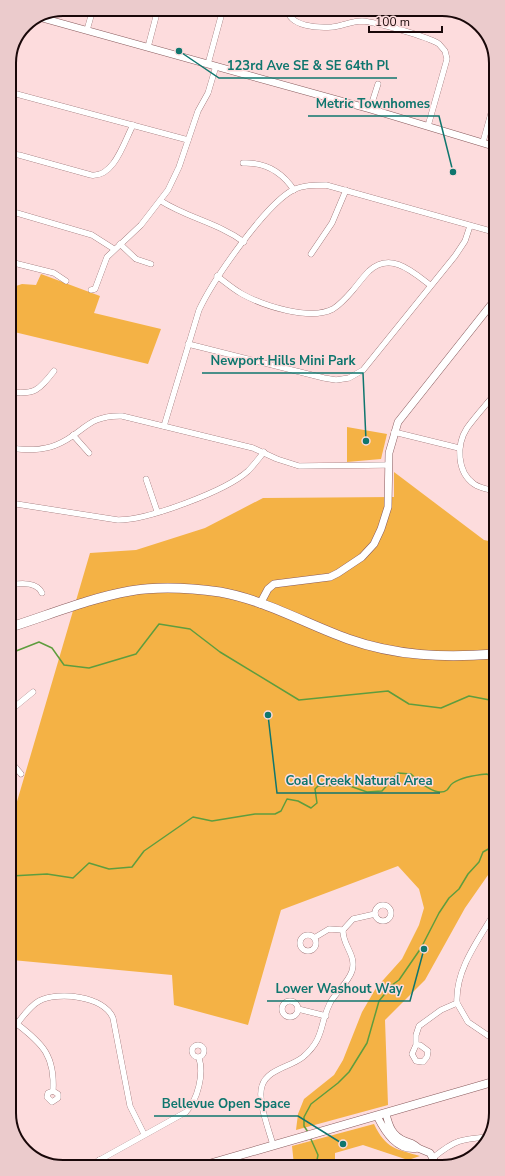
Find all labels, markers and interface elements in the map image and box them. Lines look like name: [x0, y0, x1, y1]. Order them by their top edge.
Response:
scale bar: [369, 8, 442, 34]
text: 100 m: [375, 14, 410, 30]
callout: 123rd Ave SE & SE 64th Pl: [219, 53, 397, 78]
text: 123rd Ave SE & SE 64th Pl: [227, 57, 390, 75]
callout: Metric Townhomes: [308, 91, 439, 116]
text: Metric Townhomes: [316, 95, 430, 113]
callout: Newport Hills Mini Park: [202, 348, 363, 373]
text: Newport Hills Mini Park: [211, 352, 356, 370]
callout: Coal Creek Natural Area: [277, 768, 440, 793]
text: Coal Creek Natural Area: [286, 772, 433, 790]
callout: Lower Washout Way: [267, 976, 410, 1001]
text: Lower Washout Way: [275, 980, 403, 998]
callout: Bellevue Open Space: [154, 1091, 298, 1116]
text: Bellevue Open Space: [162, 1095, 290, 1113]

